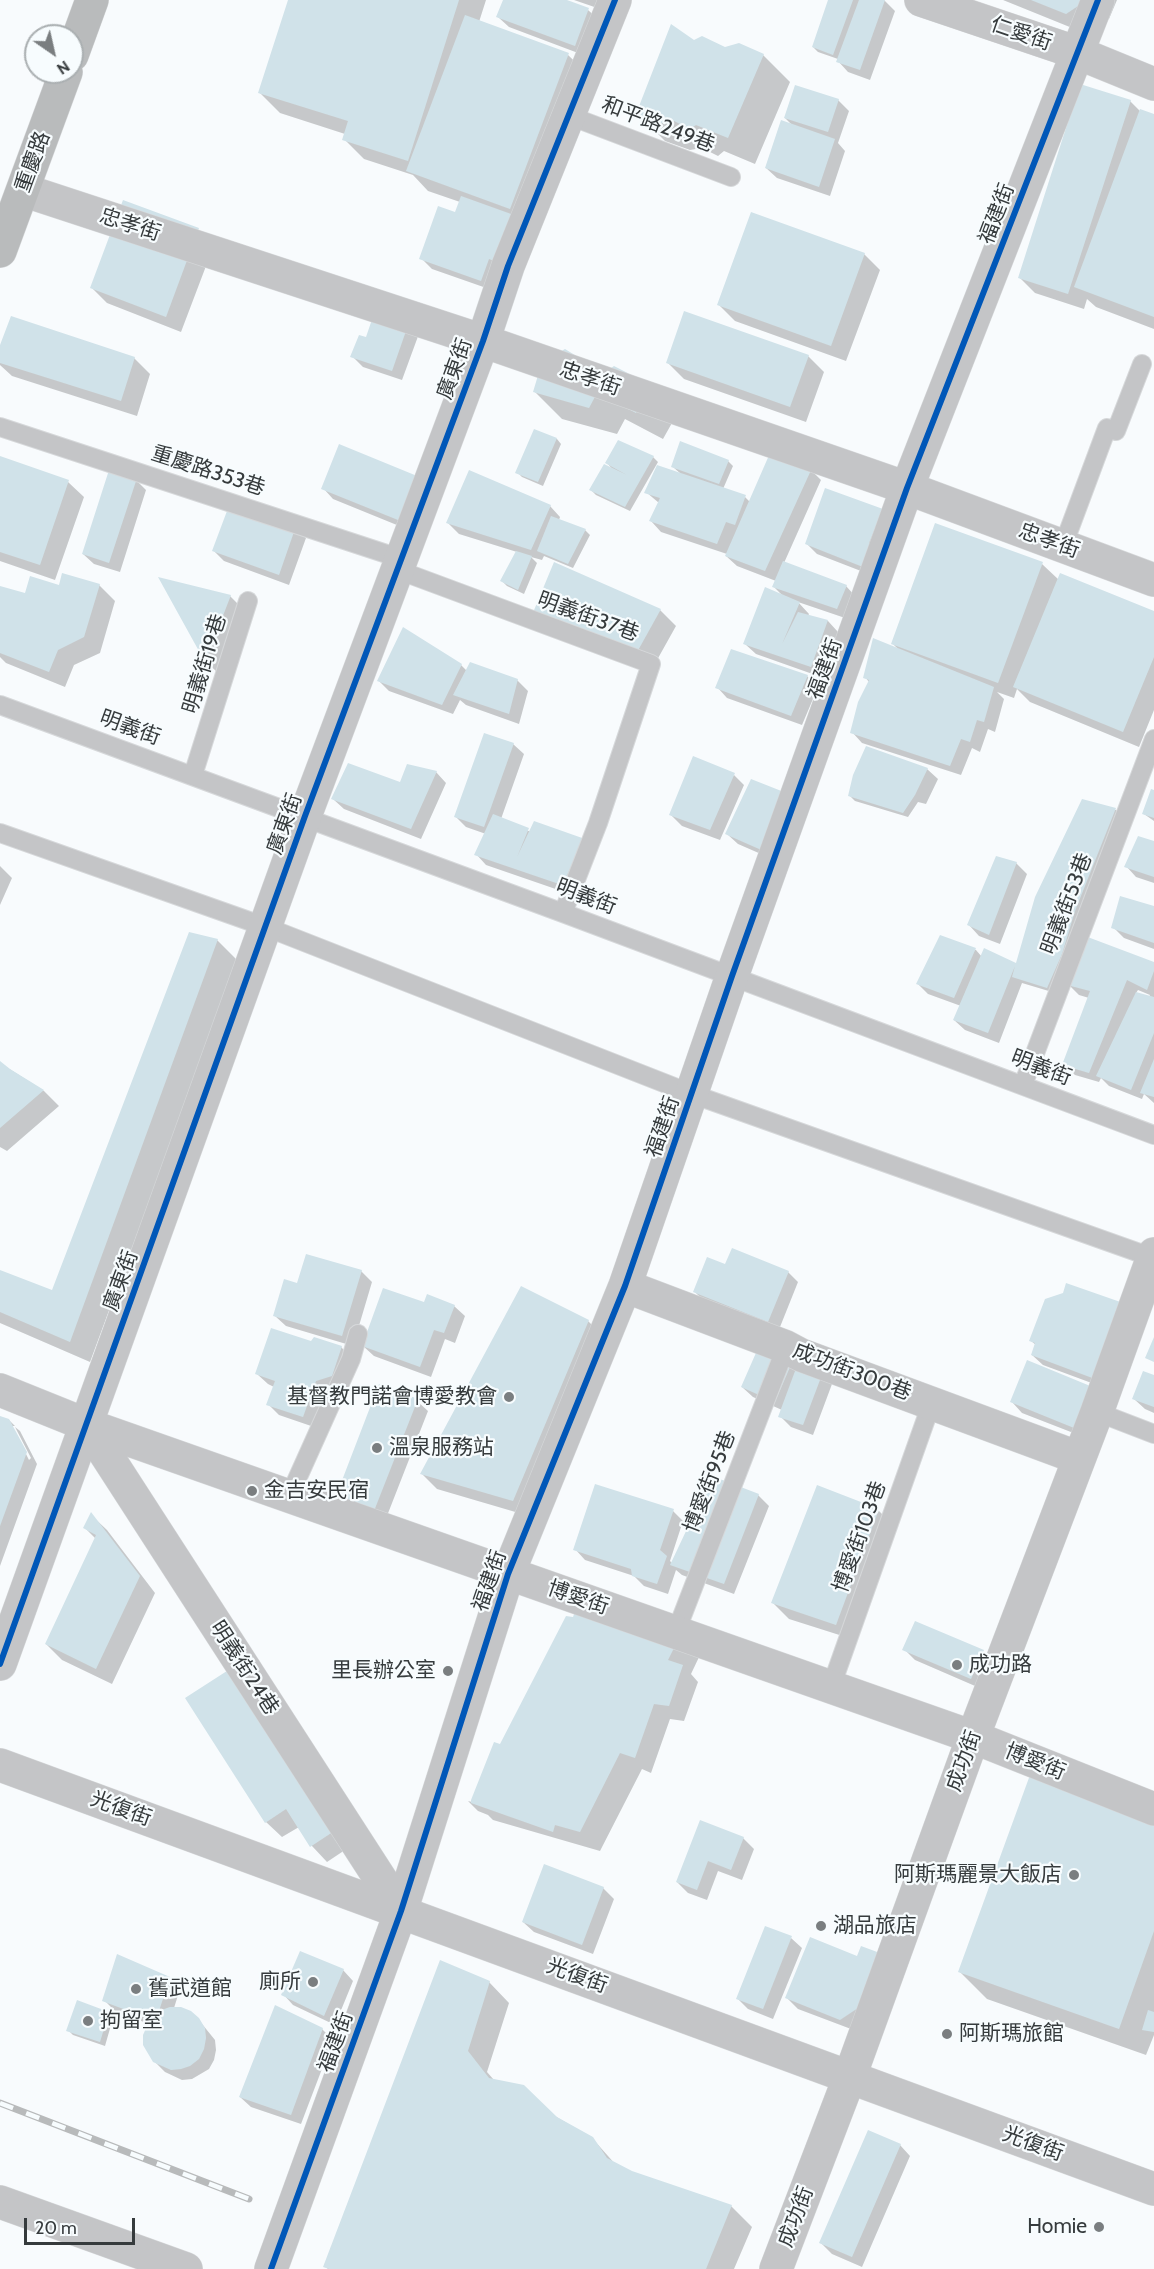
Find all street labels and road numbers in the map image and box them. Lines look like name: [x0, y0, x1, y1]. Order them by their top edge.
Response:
street label: 仁愛街: [987, 12, 1055, 56]
street label: 和平路249巷: [598, 92, 718, 158]
street label: 重慶路: [10, 128, 56, 196]
street label: 福建街: [974, 180, 1020, 248]
street label: 忠孝街: [96, 203, 164, 247]
street label: 廣東街: [432, 335, 478, 403]
street label: 忠孝街: [556, 357, 624, 401]
street label: 重慶路353巷: [148, 441, 268, 501]
street label: 忠孝街: [1015, 518, 1083, 564]
street label: 明義街37巷: [534, 587, 642, 647]
street label: 明義街19巷: [178, 611, 232, 717]
street label: 福建街: [802, 635, 848, 703]
street label: 明義街: [96, 705, 164, 751]
street label: 廣東街: [262, 790, 308, 858]
street label: 明義街53巷: [1036, 850, 1098, 958]
street label: 明義街: [552, 874, 620, 920]
street label: 明義街: [1007, 1045, 1075, 1091]
street label: 福建街: [641, 1093, 685, 1161]
street label: 廣東街: [98, 1247, 144, 1315]
street label: 成功街300巷: [789, 1338, 915, 1406]
street label: 博愛街95巷: [679, 1427, 741, 1537]
street label: 博愛街103巷: [828, 1478, 892, 1596]
street label: 福建街: [468, 1547, 512, 1615]
street label: 博愛街: [544, 1576, 612, 1620]
street label: 明義街24巷: [204, 1616, 284, 1720]
street label: 成功街: [941, 1727, 987, 1795]
street label: 博愛街: [1001, 1739, 1069, 1785]
street label: 光復街: [87, 1786, 155, 1832]
street label: 光復街: [543, 1953, 611, 1999]
street label: 福建街: [313, 2008, 359, 2076]
street label: 光復街: [999, 2121, 1067, 2167]
street label: 成功街: [773, 2183, 819, 2251]

